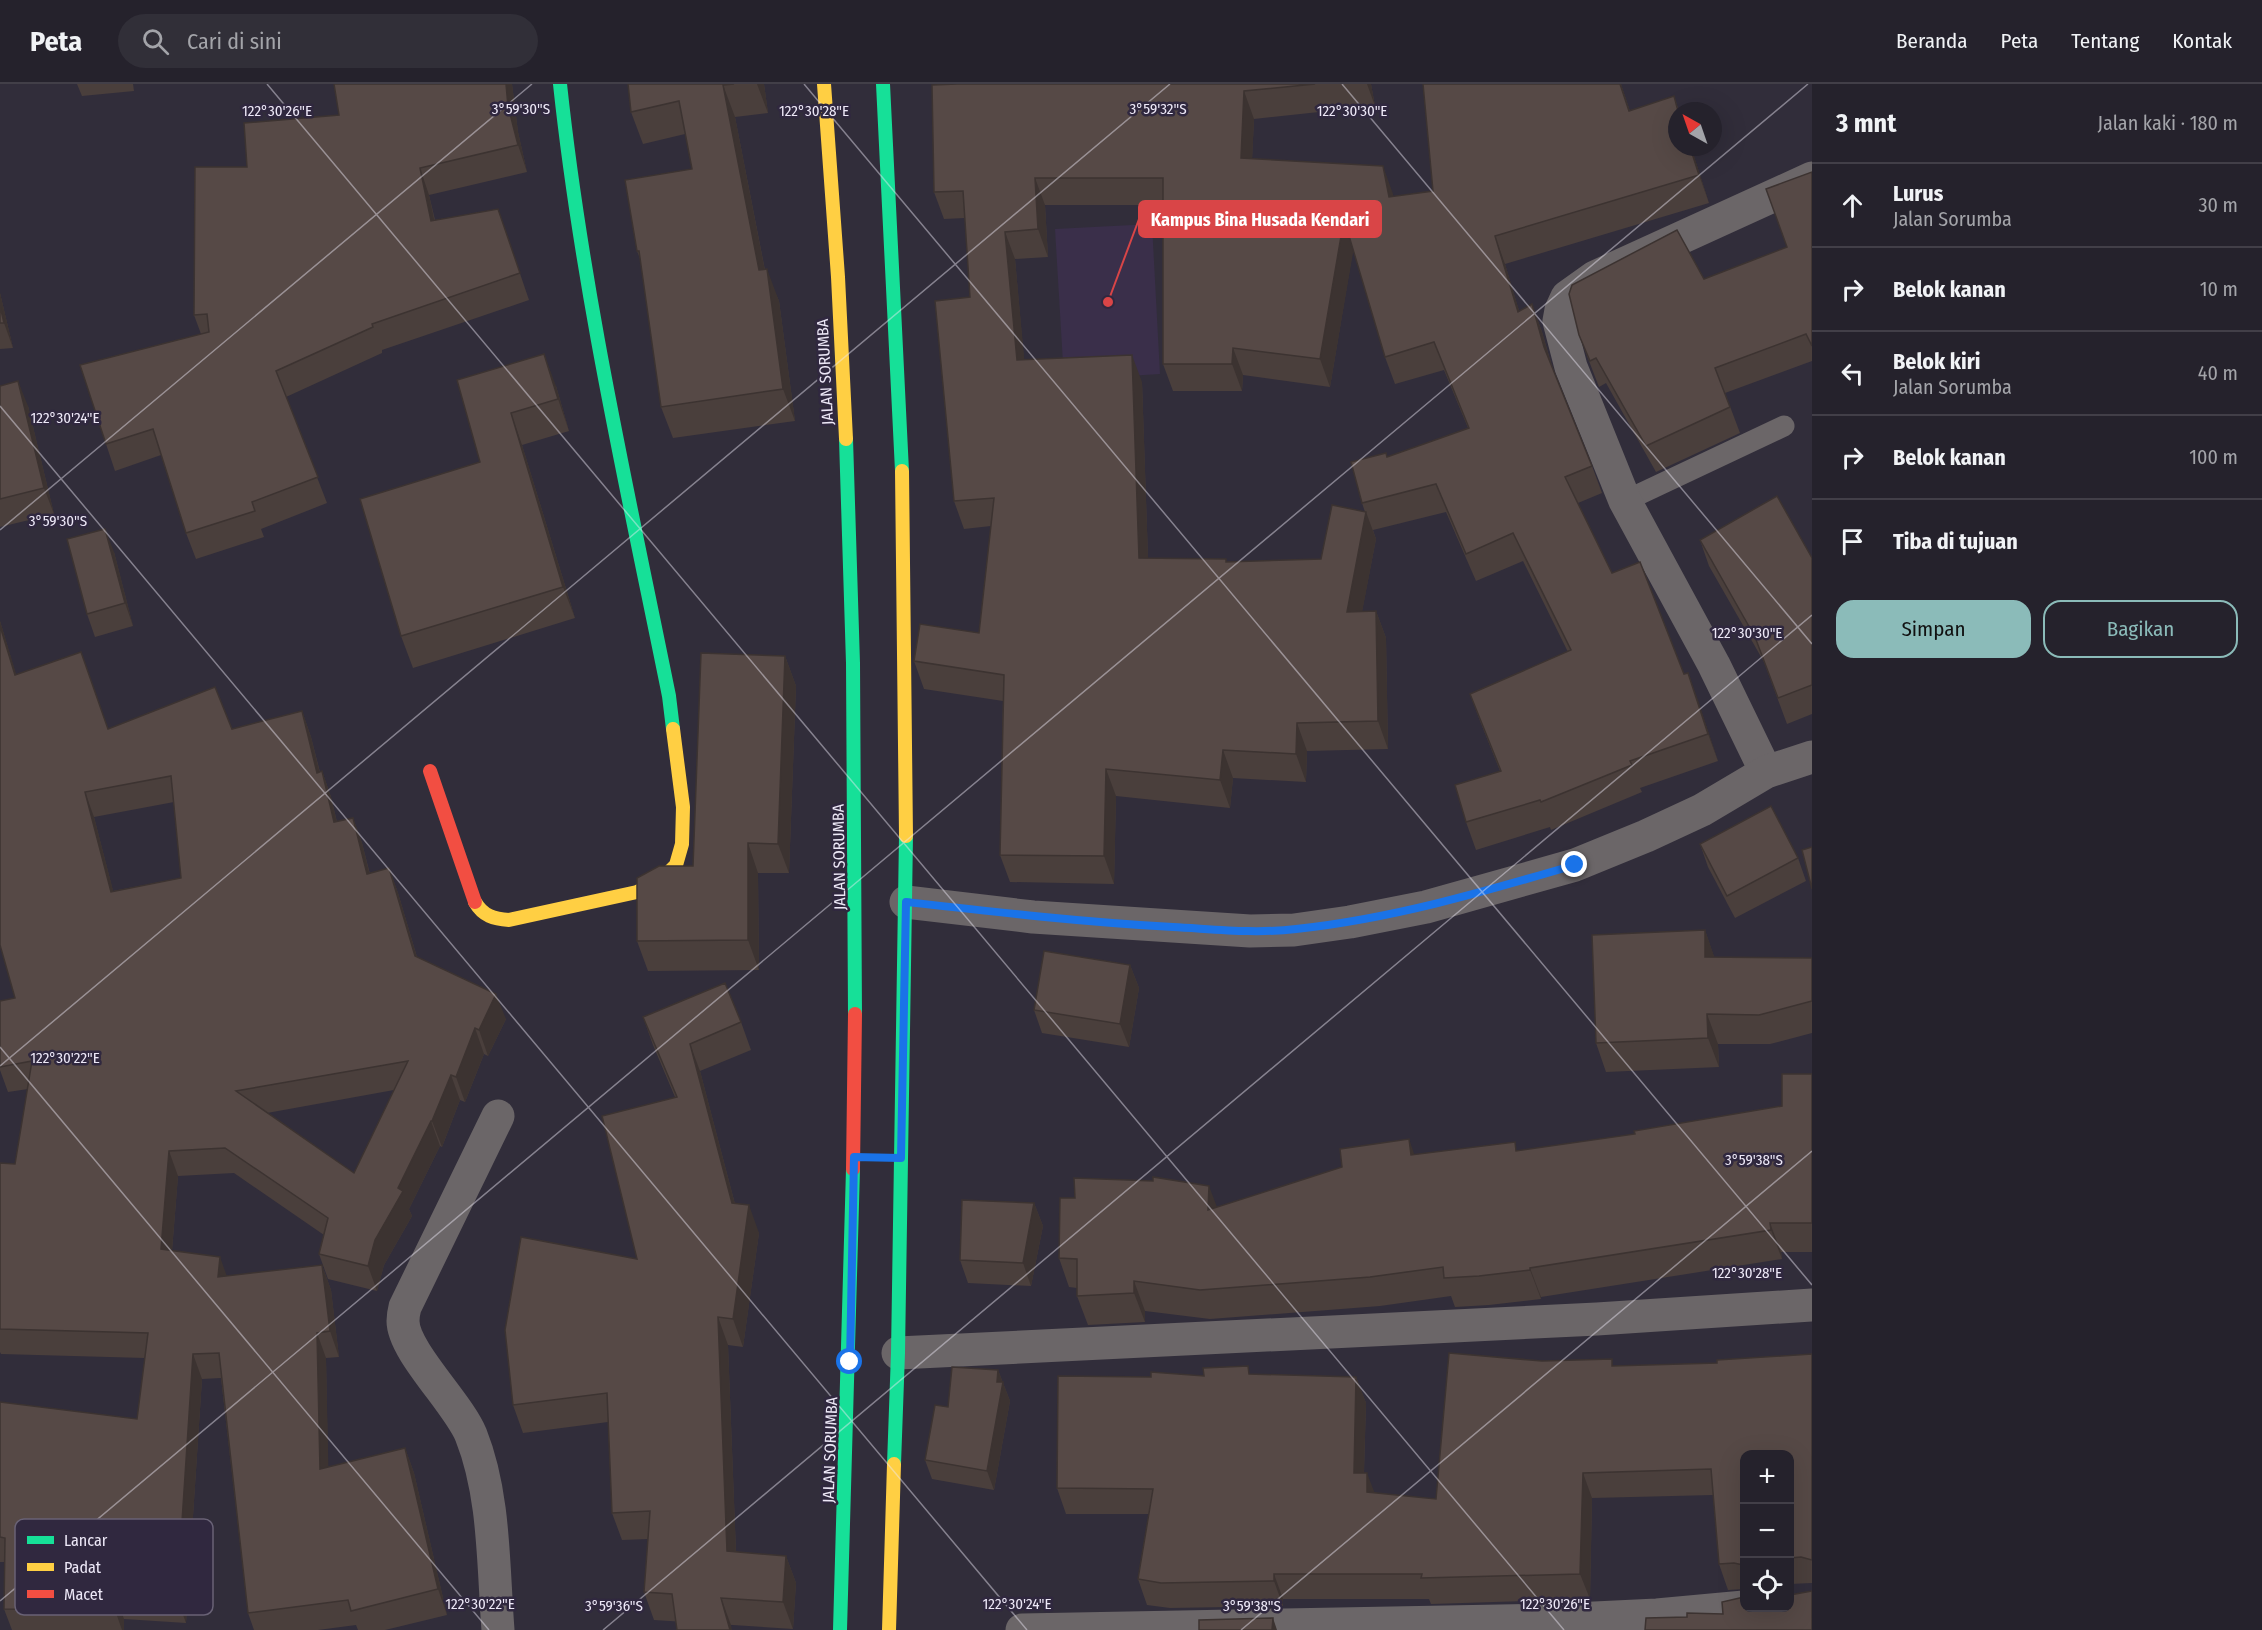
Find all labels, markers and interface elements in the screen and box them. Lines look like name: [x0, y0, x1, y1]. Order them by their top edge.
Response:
search box: [118, 14, 538, 68]
text: Peta: [30, 25, 82, 58]
icon: search: [139, 25, 172, 58]
text: Cari di sini: [187, 28, 282, 55]
text: Beranda: [1896, 28, 1968, 54]
text: Peta: [2001, 28, 2038, 54]
text: Tentang: [2071, 28, 2139, 54]
text: Kontak: [2172, 28, 2232, 54]
text: 3°59'30"S: [492, 100, 550, 118]
text: 3°59'32"S: [1129, 100, 1187, 118]
text: 122°30'26"E: [242, 102, 312, 120]
text: 122°30'28"E: [779, 102, 849, 120]
text: 122°30'30"E: [1317, 102, 1387, 120]
north arrow: [1668, 102, 1722, 156]
text: 3 mnt: [1836, 108, 1896, 139]
text: Jalan kaki · 180 m: [2098, 111, 2238, 135]
text: Lurus: [1893, 180, 1943, 207]
icon: ahead: [1836, 189, 1869, 222]
text: 30 m: [2198, 193, 2238, 217]
callout: Kampus Bina Husada Kendari: [1139, 201, 1381, 237]
text: Jalan Sorumba: [1893, 207, 2012, 231]
text: Kampus Bina Husada Kendari: [1151, 209, 1369, 231]
icon: right: [1836, 273, 1869, 306]
text: Belok kanan: [1893, 276, 2006, 303]
text: 10 m: [2200, 277, 2238, 301]
street label: JALAN SORUMBA: [813, 318, 837, 426]
text: Belok kiri: [1893, 348, 1981, 375]
icon: left: [1836, 357, 1869, 390]
text: 40 m: [2198, 361, 2238, 385]
text: Jalan Sorumba: [1893, 375, 2012, 399]
text: 122°30'24"E: [30, 409, 100, 427]
icon: right: [1836, 441, 1869, 474]
text: Belok kanan: [1893, 444, 2006, 471]
text: 100 m: [2189, 445, 2238, 469]
text: 3°59'30"S: [29, 512, 87, 530]
icon: arrive: [1836, 525, 1869, 558]
text: Tiba di tujuan: [1893, 528, 2018, 555]
button: Simpan: [1836, 600, 2031, 658]
button: Bagikan: [2043, 600, 2238, 658]
text: 122°30'30"E: [1712, 624, 1782, 642]
street label: JALAN SORUMBA: [829, 803, 849, 910]
route end: [1561, 851, 1587, 877]
text: 122°30'22"E: [30, 1049, 100, 1067]
text: 3°59'38"S: [1725, 1151, 1783, 1169]
text: 122°30'28"E: [1712, 1264, 1782, 1282]
route start: [836, 1348, 862, 1374]
street label: JALAN SORUMBA: [819, 1396, 841, 1503]
map controls: [1740, 1450, 1794, 1612]
button: +: [1740, 1450, 1794, 1504]
button: −: [1740, 1504, 1794, 1558]
legend: [15, 1519, 213, 1615]
text: Lancar: [64, 1531, 108, 1550]
text: Padat: [64, 1558, 102, 1577]
button: locate: [1740, 1558, 1794, 1612]
text: Macet: [64, 1585, 104, 1604]
text: 122°30'22"E: [445, 1595, 515, 1613]
text: 122°30'24"E: [982, 1595, 1052, 1613]
text: 122°30'26"E: [1520, 1595, 1590, 1613]
text: 3°59'36"S: [585, 1597, 643, 1615]
text: 3°59'38"S: [1223, 1597, 1281, 1615]

